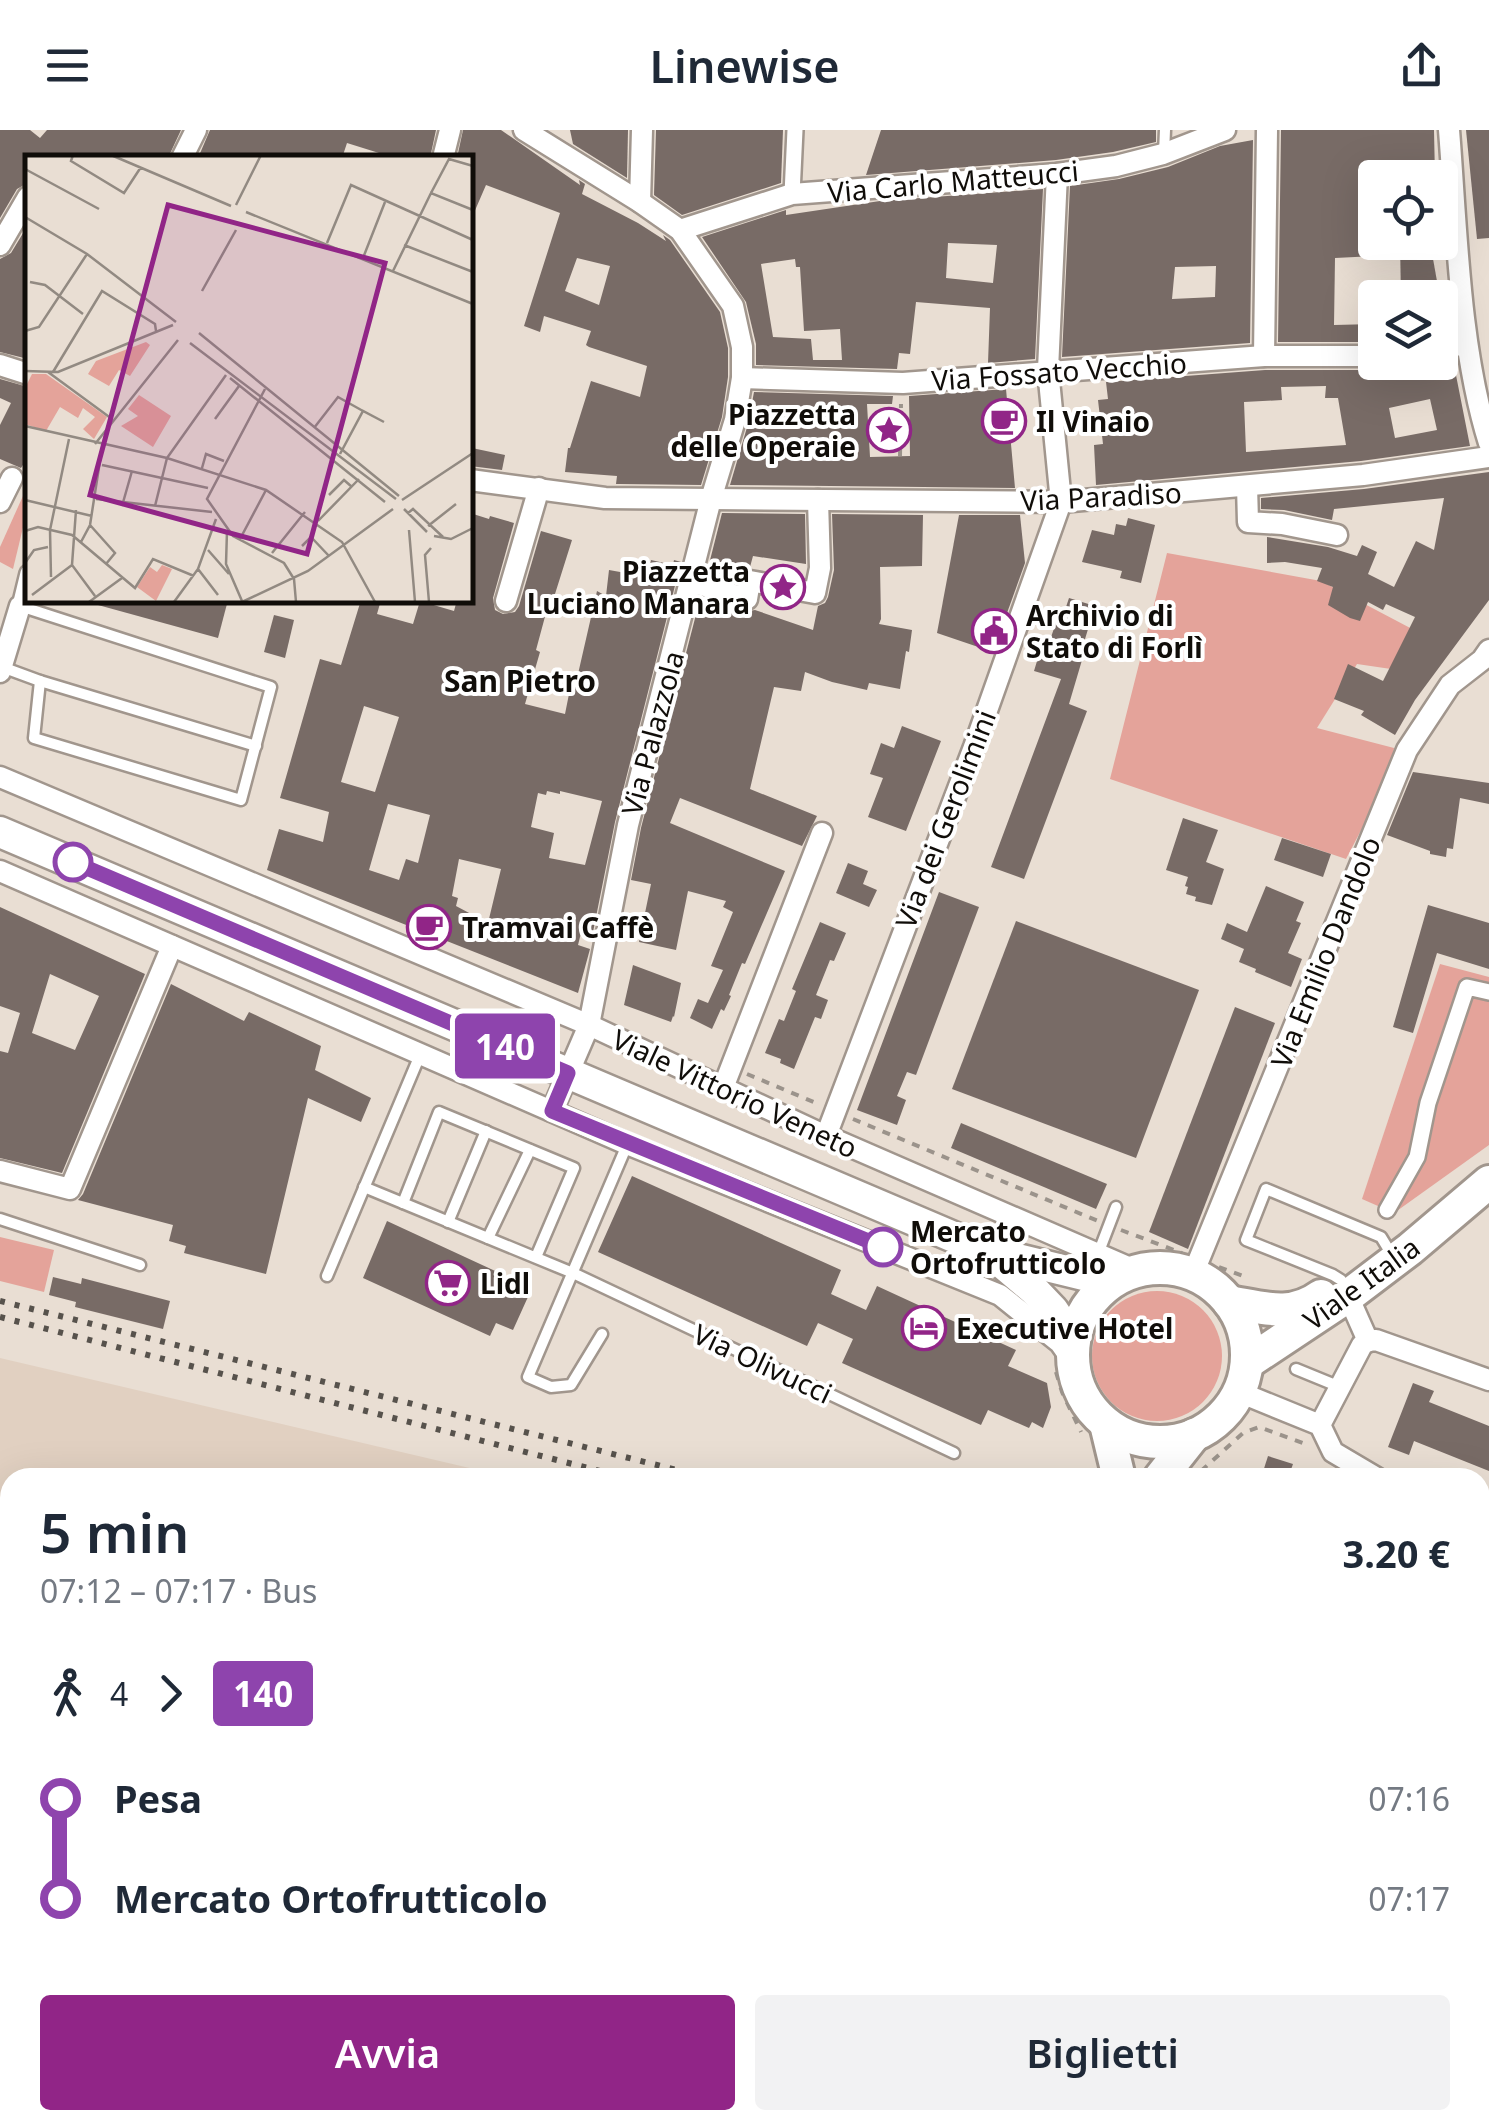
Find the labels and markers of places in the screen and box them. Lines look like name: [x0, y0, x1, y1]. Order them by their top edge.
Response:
place label: Piazzetta delle Operaie: [671, 395, 856, 465]
cafe icon: Il Vinaio: [981, 398, 1027, 444]
place label: Il Vinaio: [1036, 402, 1150, 440]
place icon: Piazzetta delle Operaie: [866, 407, 912, 453]
place label: Piazzetta Luciano Manara: [527, 552, 750, 622]
place icon: Piazzetta Luciano Manara: [760, 564, 806, 610]
place label: Archivio di Stato di Forlì: [1026, 596, 1203, 666]
public building icon: Archivio di Stato di Forlì: [971, 608, 1017, 654]
unlabelled marker: [54, 843, 92, 881]
cafe icon: Tramvai Caffè: [406, 904, 452, 950]
place label: Tramvai Caffè: [462, 908, 654, 946]
place label: Mercato Ortofrutticolo: [910, 1212, 1106, 1282]
marker: Mercato Ortofrutticolo: [864, 1228, 902, 1266]
supermarket icon: Lidl: [425, 1260, 471, 1306]
place label: Lidl: [480, 1264, 530, 1302]
hotel icon: Executive Hotel: [901, 1305, 947, 1351]
place label: Executive Hotel: [956, 1309, 1173, 1347]

